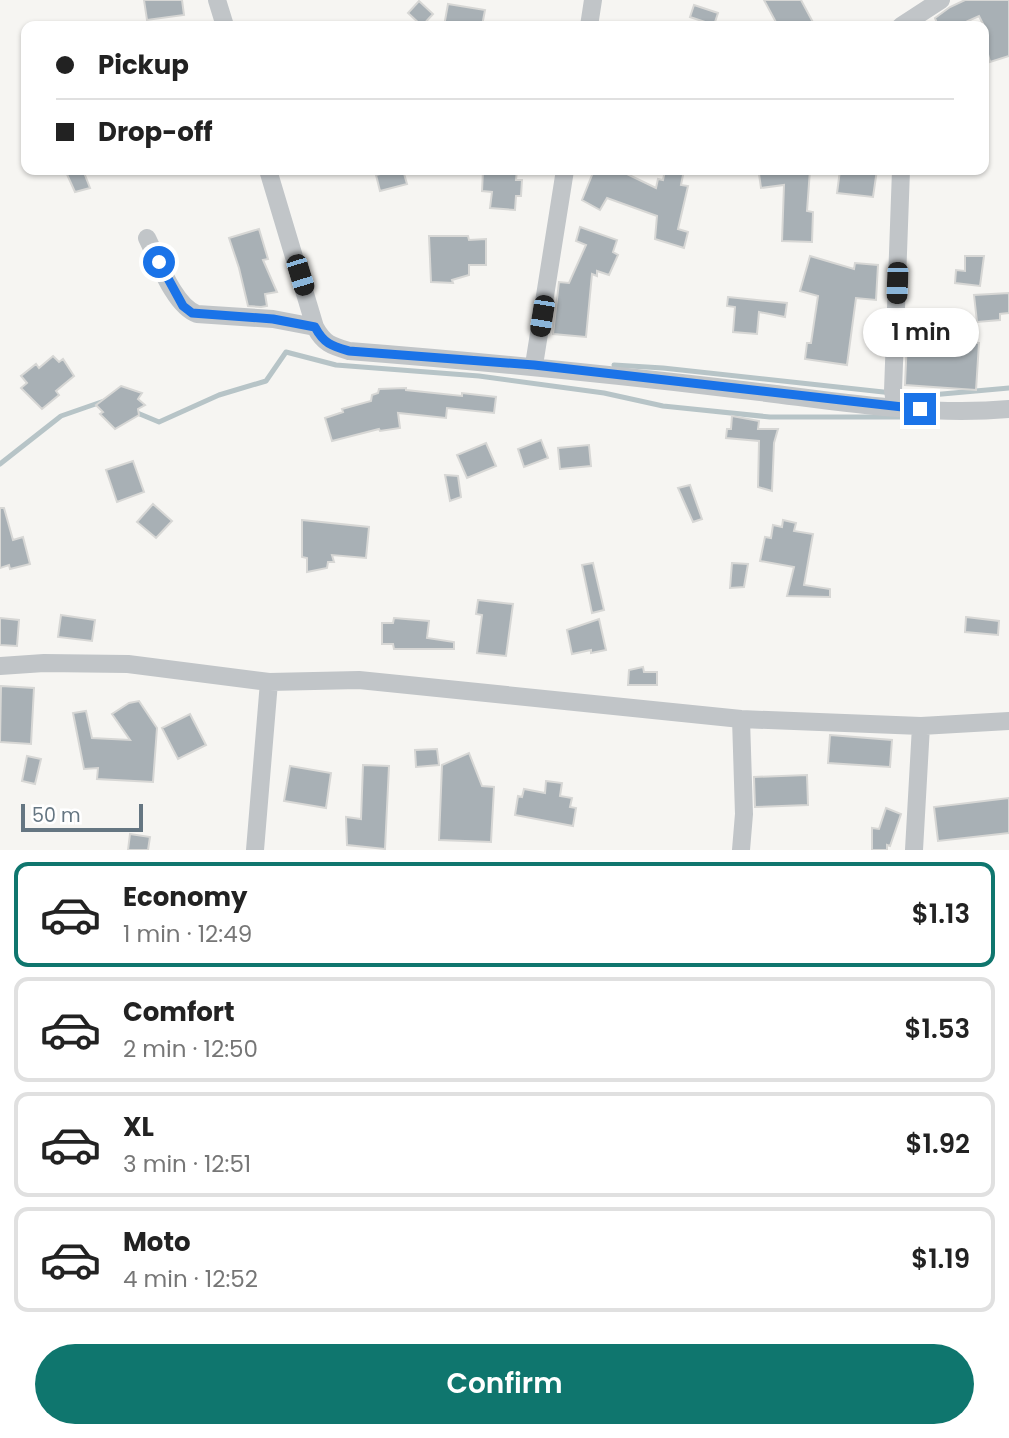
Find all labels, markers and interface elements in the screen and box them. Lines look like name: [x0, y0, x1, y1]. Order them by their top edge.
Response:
text: Pickup: [98, 47, 189, 83]
text: Drop-off: [98, 114, 213, 150]
route start: [143, 246, 175, 278]
car: [284, 252, 317, 298]
car: [886, 262, 909, 304]
car: [529, 294, 556, 338]
callout: 1 min: [862, 308, 978, 356]
text: 1 min: [891, 316, 951, 348]
route end: [904, 393, 936, 425]
scale bar: [21, 801, 144, 833]
text: 50 m: [32, 802, 81, 829]
text: Economy: [123, 879, 247, 915]
icon: car: [39, 883, 102, 946]
text: $1.13: [912, 896, 970, 932]
text: 1 min · 12:49: [123, 918, 252, 950]
text: Comfort: [123, 994, 235, 1030]
icon: car: [39, 998, 102, 1061]
text: $1.53: [905, 1011, 970, 1047]
text: 2 min · 12:50: [123, 1033, 258, 1065]
text: XL: [123, 1109, 154, 1145]
icon: car: [39, 1113, 102, 1176]
text: $1.92: [906, 1126, 970, 1162]
text: 3 min · 12:51: [123, 1148, 251, 1180]
text: Moto: [123, 1224, 191, 1260]
icon: car: [39, 1228, 102, 1291]
text: $1.19: [911, 1241, 970, 1277]
text: 4 min · 12:52: [123, 1263, 258, 1295]
button: Confirm: [35, 1344, 974, 1424]

